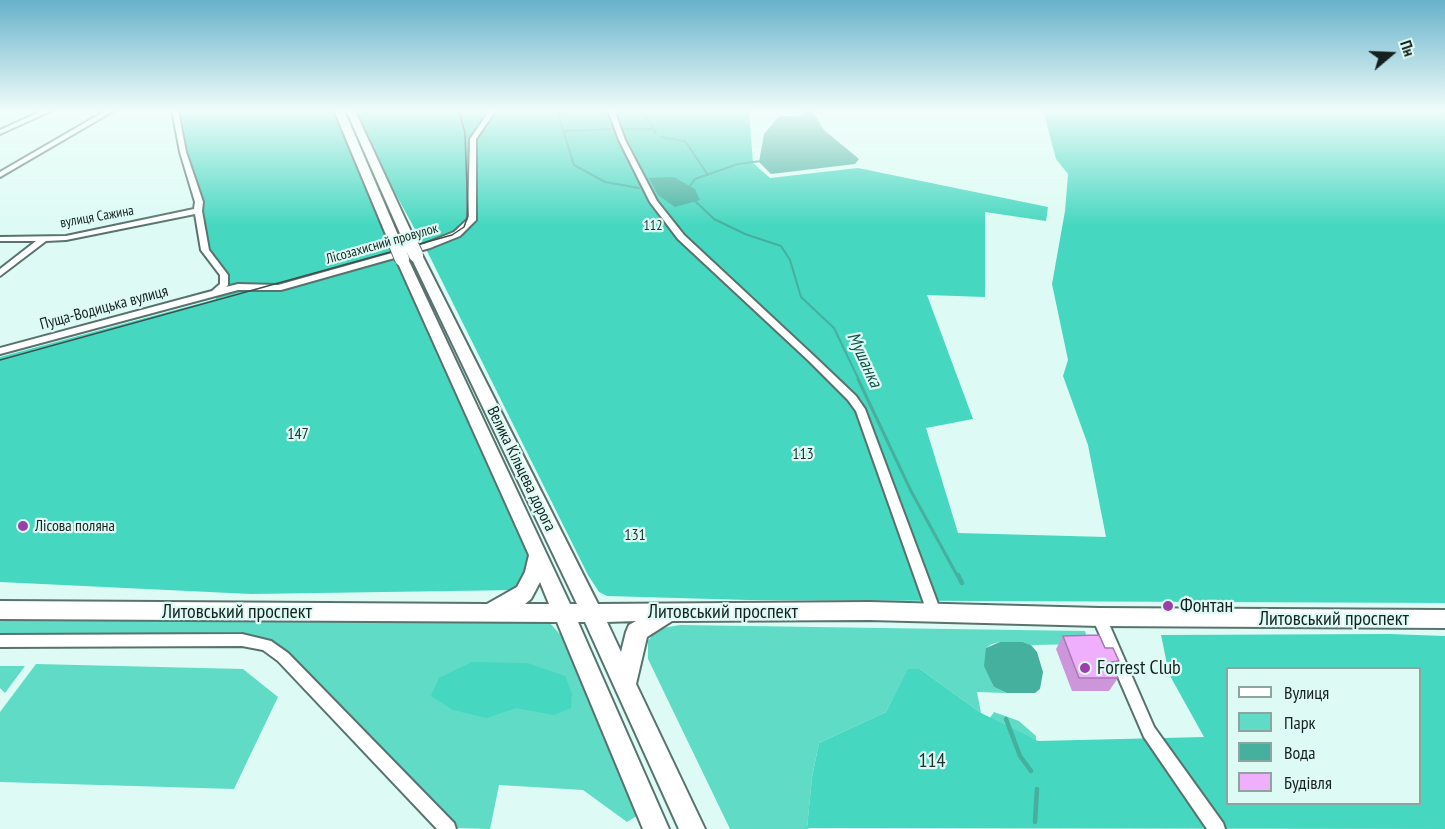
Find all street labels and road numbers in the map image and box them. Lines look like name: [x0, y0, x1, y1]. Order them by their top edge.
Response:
street label: вулиця Сажина: [59, 202, 135, 232]
street label: Лісозахисний провулок: [324, 220, 440, 268]
street label: Пуща-Водицька вулиця: [38, 282, 170, 334]
street label: Велика Кільцева дорога: [483, 404, 559, 534]
street label: Литовський проспект: [162, 600, 312, 624]
street label: Литовський проспект: [648, 600, 798, 624]
street label: Литовський проспект: [1259, 607, 1409, 631]

